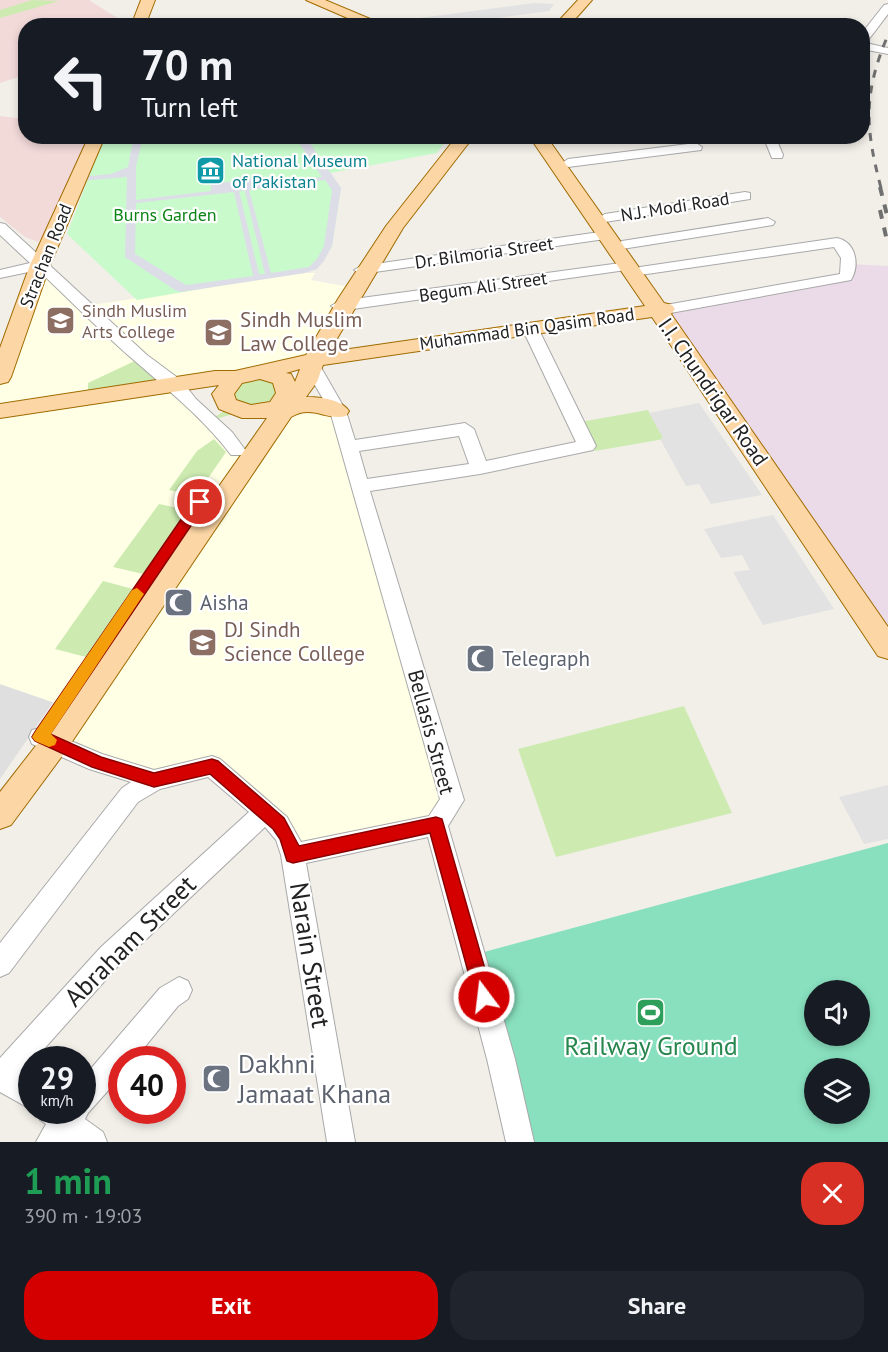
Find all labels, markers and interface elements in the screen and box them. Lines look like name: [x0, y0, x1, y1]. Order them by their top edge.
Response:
text: 70 m: [141, 37, 233, 92]
icon: left: [42, 42, 120, 120]
text: Turn left: [141, 90, 238, 124]
place label: National Museum of Pakistan: [232, 149, 367, 193]
museum icon: National Museum of Pakistan: [195, 155, 227, 187]
street label: N.J. Modi Road: [619, 187, 731, 226]
street label: Strachan Road: [14, 200, 77, 311]
park label: Burns Garden: [113, 203, 217, 226]
street label: Dr. Bilmoria Street: [413, 231, 555, 274]
street label: Begum Ali Street: [417, 266, 548, 307]
place label: Sindh Muslim Arts College: [82, 299, 187, 343]
street label: Muhammad Bin Qasim Road: [418, 302, 636, 355]
school or university icon: Sindh Muslim Arts College: [45, 305, 77, 337]
place label: Sindh Muslim Law College: [240, 306, 362, 357]
street label: I.I. Chundrigar Road: [652, 313, 774, 471]
school or university icon: Sindh Muslim Law College: [203, 316, 235, 348]
pin: [174, 476, 225, 527]
icon: arrive: [183, 485, 216, 518]
mosque icon: Aisha: [163, 587, 195, 619]
place label: Aisha: [200, 589, 249, 616]
place label: DJ Sindh Science College: [224, 616, 365, 667]
school or university icon: DJ Sindh Science College: [187, 626, 219, 658]
mosque icon: Telegraph: [465, 643, 497, 675]
place label: Telegraph: [502, 645, 590, 672]
street label: Bellasis Street: [402, 666, 461, 797]
street label: Abraham Street: [57, 868, 202, 1013]
street label: Narain Street: [283, 880, 338, 1030]
position arrow: [452, 965, 516, 1029]
map controls: [804, 980, 870, 1124]
button: sound: [804, 980, 870, 1046]
sports icon: Railway Ground: [635, 996, 667, 1028]
place label: Railway Ground: [564, 1029, 738, 1062]
speed limit sign: 40: [108, 1046, 186, 1124]
place label: Dakhni Jamaat Khana: [237, 1047, 391, 1110]
text: 29: [40, 1058, 74, 1097]
button: layers: [804, 1058, 870, 1124]
mosque icon: Dakhni Jamaat Khana: [201, 1063, 233, 1095]
text: km/h: [41, 1091, 73, 1110]
text: 1 min: [24, 1157, 112, 1204]
button: close: [801, 1162, 864, 1225]
text: 390 m · 19:03: [24, 1203, 142, 1229]
button: Exit: [24, 1271, 438, 1340]
button: Share: [450, 1271, 864, 1340]

